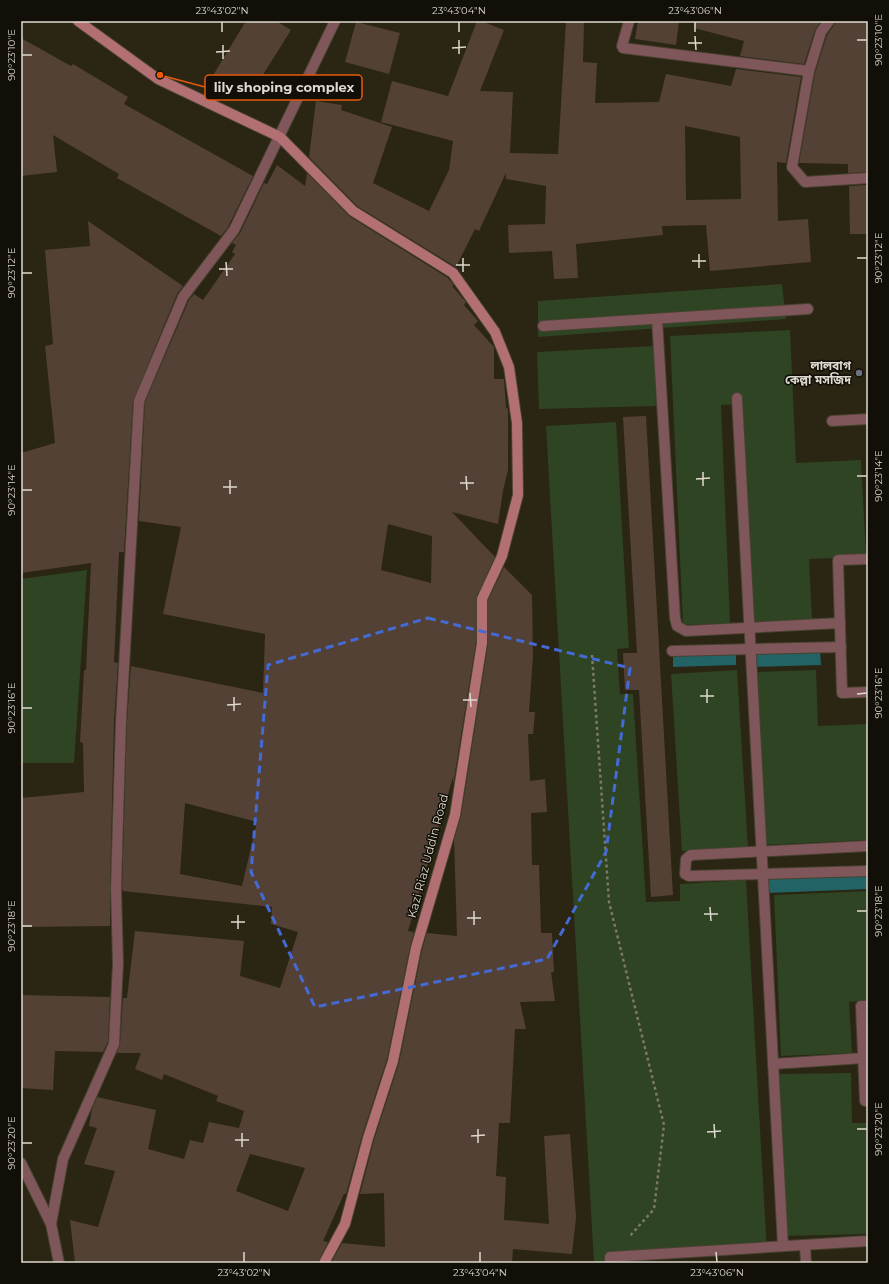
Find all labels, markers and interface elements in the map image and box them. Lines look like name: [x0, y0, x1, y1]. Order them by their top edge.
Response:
text: 23°43'02"N: [195, 4, 249, 17]
text: 23°43'04"N: [432, 4, 486, 17]
text: 23°43'06"N: [668, 4, 722, 17]
text: 90°23'10"E: [872, 14, 885, 66]
text: 90°23'10"E: [5, 29, 18, 81]
callout: lily shoping complex: [205, 75, 362, 100]
text: lily shoping complex: [214, 79, 355, 95]
text: 90°23'12"E: [872, 232, 885, 283]
text: 90°23'12"E: [5, 247, 18, 298]
place label: লালবাগ কেল্লা মসজিদ: [785, 358, 852, 387]
marker: লালবাগ কেল্লা মসজিদ: [854, 368, 864, 378]
text: 90°23'14"E: [872, 450, 885, 502]
text: 90°23'14"E: [5, 464, 18, 516]
text: 90°23'16"E: [872, 667, 885, 718]
text: 90°23'16"E: [5, 682, 18, 733]
street label: Kazi Riaz Uddin Road: [404, 792, 451, 920]
text: 90°23'18"E: [872, 885, 885, 937]
text: 90°23'18"E: [5, 900, 18, 952]
text: 90°23'20"E: [872, 1102, 885, 1156]
text: 90°23'20"E: [5, 1116, 18, 1170]
text: 23°43'02"N: [217, 1266, 271, 1279]
text: 23°43'04"N: [453, 1266, 507, 1279]
text: 23°43'06"N: [690, 1266, 744, 1279]

